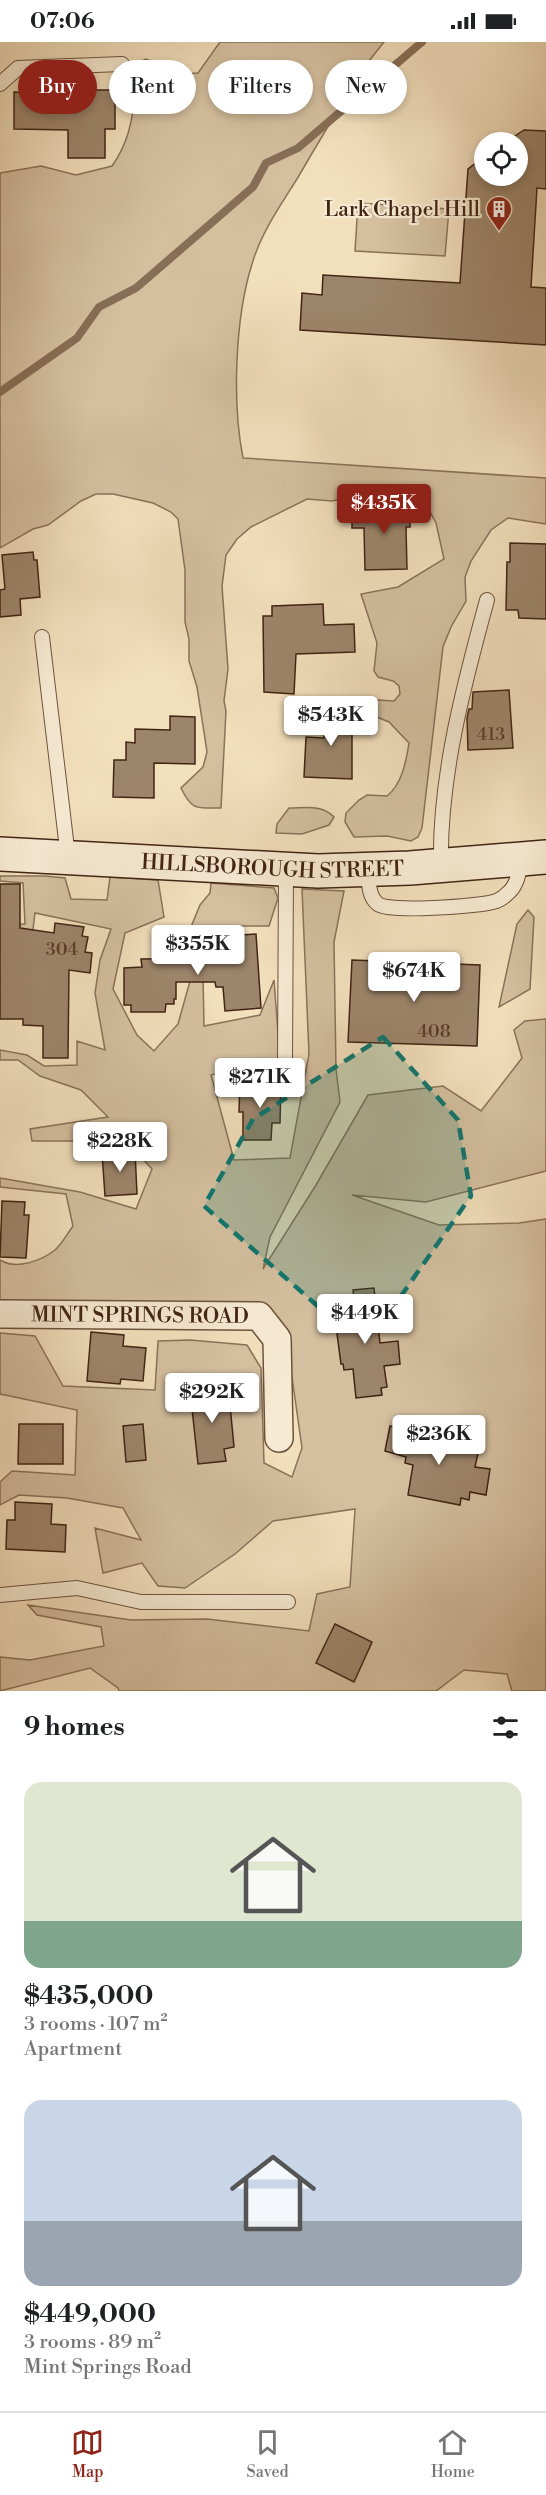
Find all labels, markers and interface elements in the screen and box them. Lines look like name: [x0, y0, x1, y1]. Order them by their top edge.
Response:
text: 07:06: [30, 8, 95, 35]
chip: Buy: [18, 60, 97, 114]
chip: Rent: [109, 60, 196, 114]
chip: Filters: [208, 60, 313, 114]
chip: New: [325, 60, 407, 114]
map controls: [474, 132, 528, 186]
button: locate: [474, 132, 528, 186]
building icon: Lark Chapel Hill: [484, 194, 514, 232]
place label: Lark Chapel Hill: [324, 197, 480, 223]
pin: $435K: [342, 484, 426, 535]
text: $435K: [351, 491, 417, 516]
pin: $543K: [289, 696, 373, 747]
text: $543K: [298, 703, 364, 728]
house number: 413: [477, 723, 505, 746]
street label: HILLSBOROUGH STREET: [140, 850, 405, 885]
pin: $355K: [156, 925, 240, 976]
text: $355K: [166, 932, 230, 957]
house number: 304: [46, 938, 79, 961]
pin: $674K: [372, 952, 456, 1003]
text: $674K: [382, 959, 446, 984]
house number: 408: [417, 1020, 451, 1043]
pin: $271K: [218, 1058, 302, 1109]
text: $271K: [229, 1065, 291, 1090]
pin: $228K: [78, 1122, 162, 1173]
text: $228K: [87, 1129, 153, 1154]
pin: $449K: [323, 1294, 407, 1345]
text: $449K: [331, 1301, 399, 1326]
street label: MINT SPRINGS ROAD: [31, 1302, 249, 1330]
pin: $292K: [170, 1373, 254, 1424]
text: $292K: [179, 1380, 245, 1405]
pin: $236K: [397, 1415, 481, 1466]
text: $236K: [406, 1422, 472, 1447]
text: 9 homes: [24, 1711, 125, 1743]
icon: filters: [489, 1711, 522, 1744]
icon: home: [219, 1821, 327, 1929]
text: $435,000: [24, 1980, 153, 2012]
text: 3 rooms · 107 m²: [24, 2012, 168, 2037]
text: Apartment: [24, 2037, 122, 2062]
icon: home: [219, 2139, 327, 2247]
text: $449,000: [24, 2298, 156, 2330]
text: 3 rooms · 89 m²: [24, 2330, 161, 2355]
text: Mint Springs Road: [24, 2355, 192, 2380]
tab: Map: [71, 2426, 104, 2482]
tab: Saved: [247, 2426, 289, 2482]
tab: Home: [431, 2426, 475, 2482]

